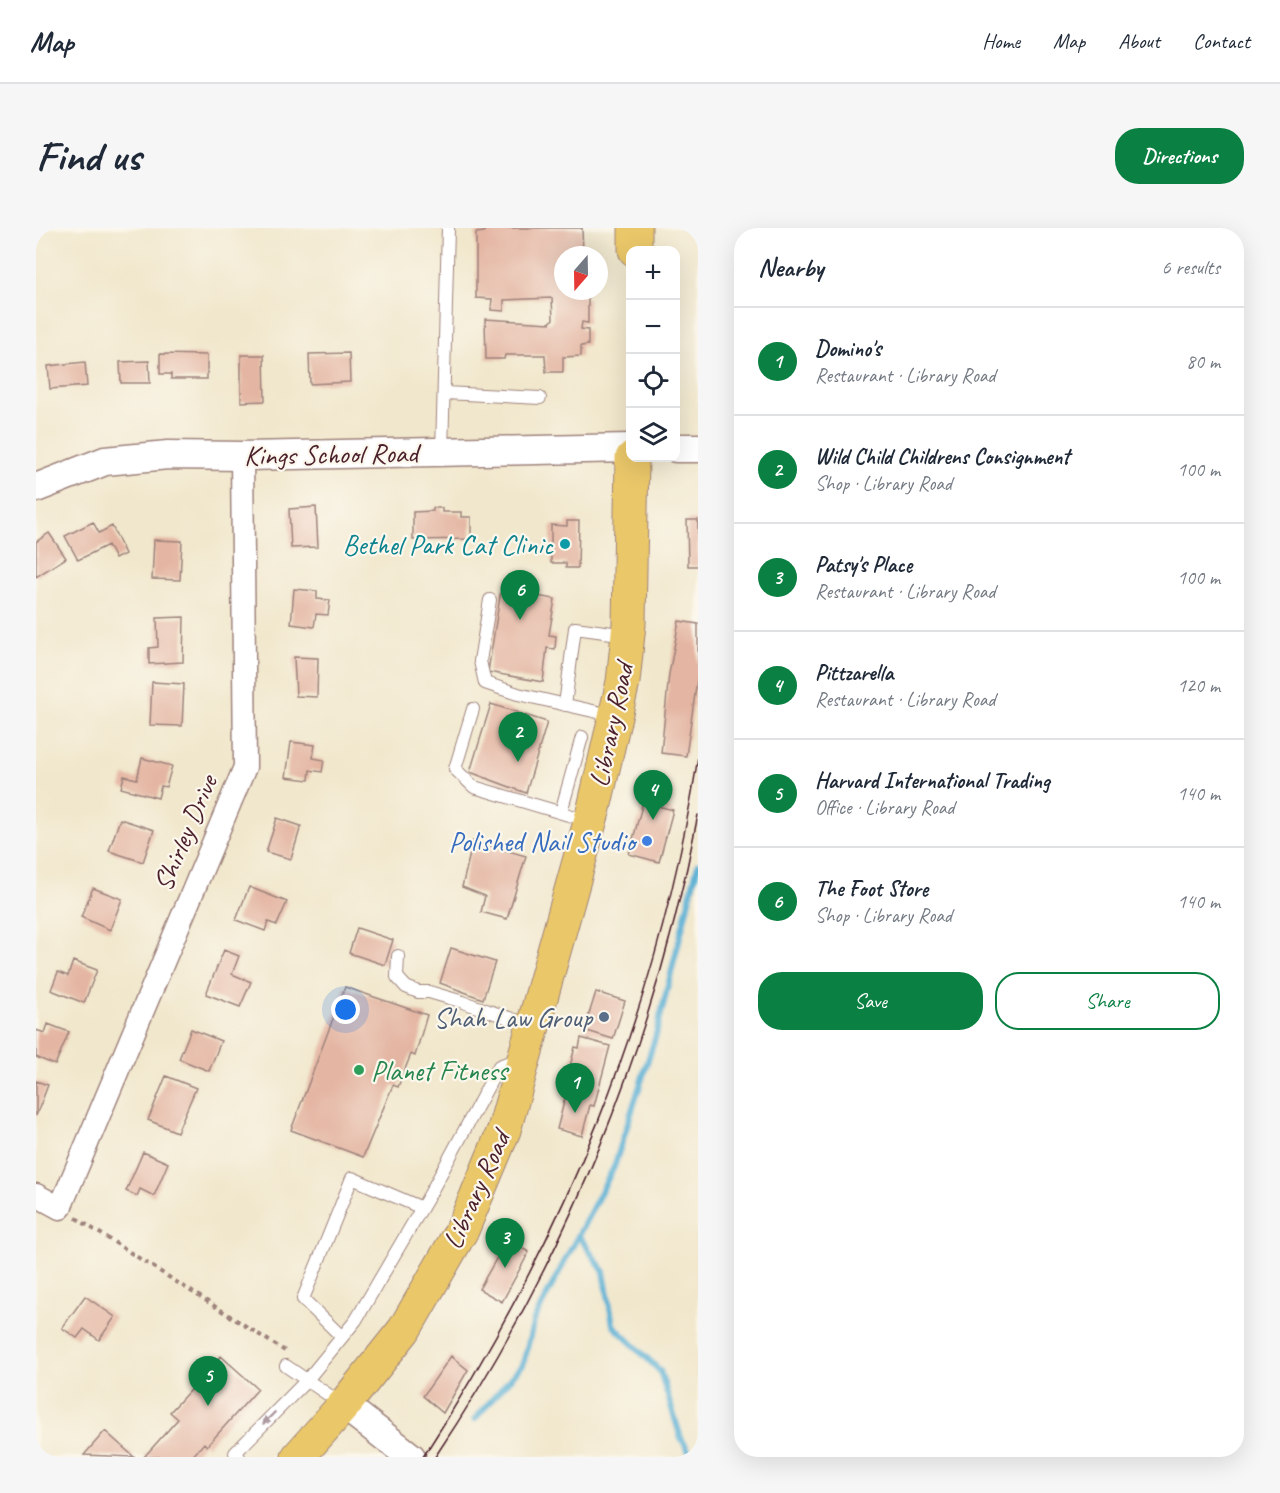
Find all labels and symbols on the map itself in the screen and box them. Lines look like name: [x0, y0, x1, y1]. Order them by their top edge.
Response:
north arrow: [554, 246, 608, 300]
street label: Kings School Road: [244, 435, 422, 473]
place label: Bethel Park Cat Clinic: [343, 527, 555, 562]
marker: Bethel Park Cat Clinic: [558, 537, 572, 551]
pin: 6: [500, 570, 540, 620]
street label: Library Road: [581, 656, 642, 790]
pin: 2: [498, 712, 538, 762]
street label: Shirley Drive: [145, 768, 226, 896]
pin: 4: [634, 770, 672, 820]
place label: Polished Nail Studio: [449, 824, 638, 859]
marker: Polished Nail Studio: [640, 834, 654, 848]
your location: [331, 995, 360, 1024]
place label: Shah Law Group: [434, 1000, 593, 1035]
marker: Shah Law Group: [597, 1010, 611, 1024]
place label: Planet Fitness: [371, 1053, 509, 1088]
marker: Planet Fitness: [352, 1063, 366, 1077]
pin: 1: [556, 1064, 594, 1113]
street label: Library Road: [435, 1122, 519, 1254]
pin: 3: [486, 1218, 524, 1268]
pin: 5: [188, 1356, 228, 1406]
one-way arrow: [262, 1411, 276, 1426]

